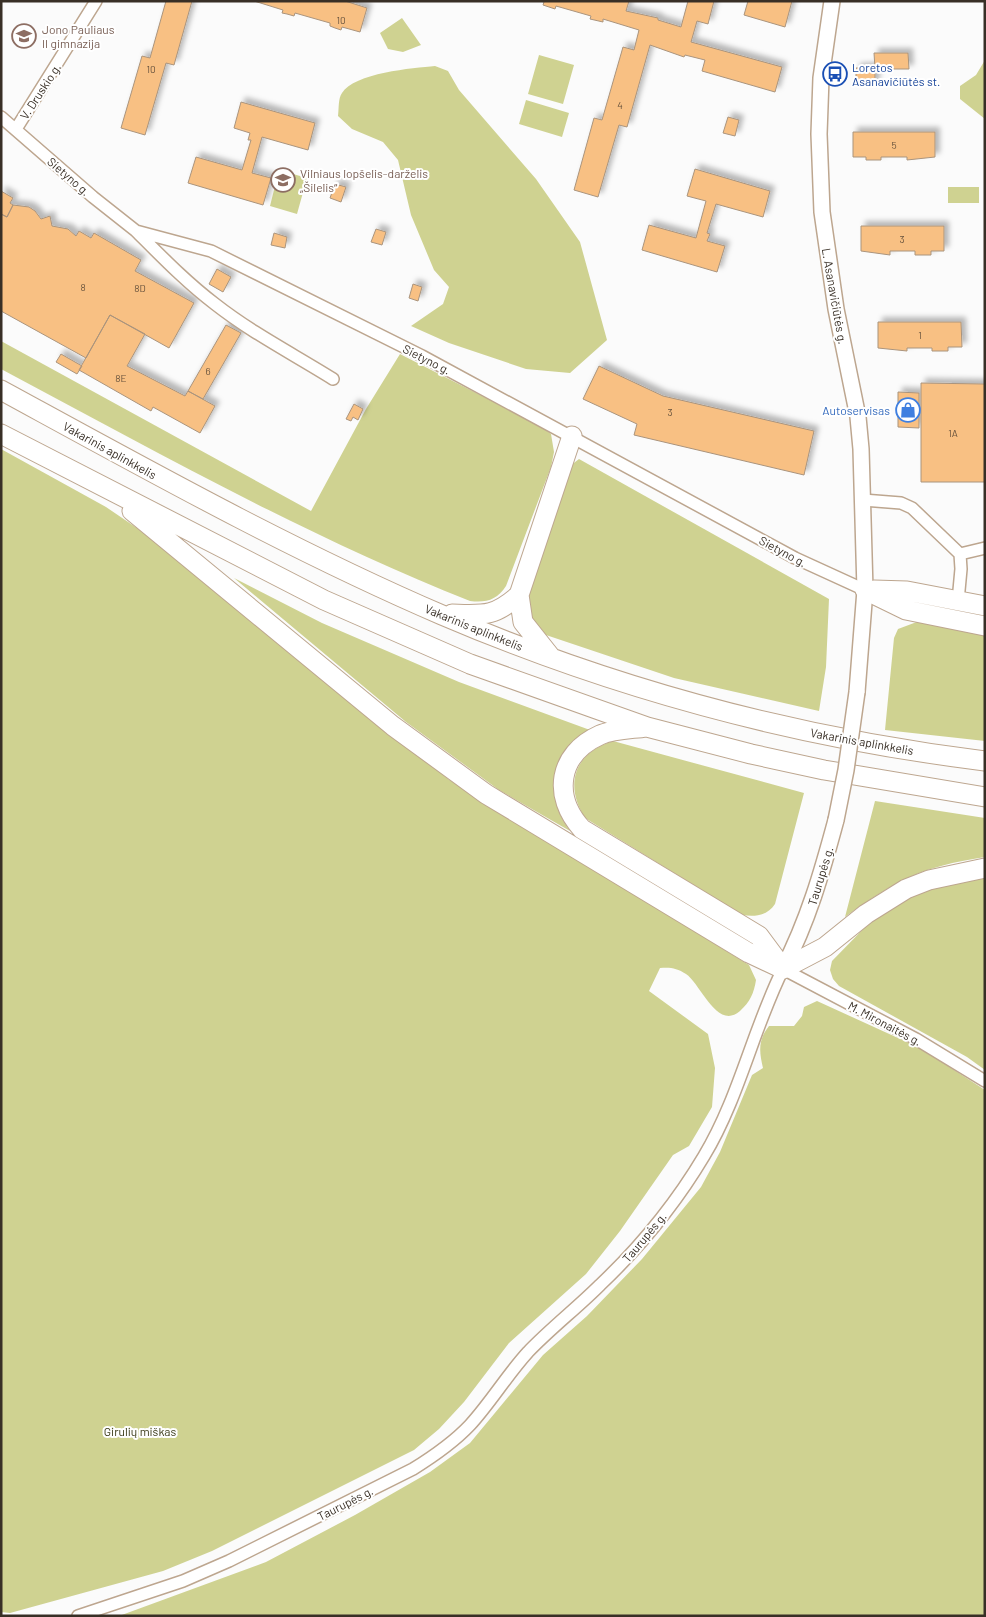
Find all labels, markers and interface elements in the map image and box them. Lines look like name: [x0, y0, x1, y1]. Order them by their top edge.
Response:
house number: 10: [336, 14, 346, 26]
place label: Jono Pauliaus II gimnazija: [42, 22, 115, 50]
school or university icon: Jono Pauliaus II gimnazija: [11, 23, 37, 49]
street label: V. Druskio g.: [17, 60, 63, 122]
place label: Loretos Asanavičiūtės st.: [852, 60, 940, 88]
bus stop icon: Loretos Asanavičiūtės st.: [822, 61, 848, 87]
house number: 10: [146, 63, 156, 75]
house number: 4: [617, 99, 623, 111]
house number: 5: [891, 139, 897, 151]
street label: Sietyno g.: [45, 154, 93, 198]
place label: Vilniaus lopšelis-darželis „Šilelis“: [300, 166, 428, 194]
school or university icon: Vilniaus lopšelis-darželis „Šilelis“: [270, 167, 296, 193]
house number: 3: [899, 233, 905, 245]
street label: L. Asanavičiūtės g.: [820, 247, 850, 345]
house number: 8: [80, 281, 86, 293]
house number: 8D: [134, 282, 146, 294]
house number: 1: [918, 329, 922, 341]
street label: Sietyno g.: [401, 341, 453, 377]
house number: 6: [205, 365, 211, 377]
house number: 8E: [115, 372, 127, 384]
shop icon: Autoservisas: [895, 397, 921, 423]
place label: Autoservisas: [822, 403, 890, 417]
house number: 3: [667, 406, 673, 418]
street label: Vakarinis aplinkkelis: [61, 419, 159, 482]
house number: 1A: [948, 427, 958, 439]
street label: Sietyno g.: [757, 533, 809, 569]
street label: Vakarinis aplinkkelis: [423, 601, 525, 653]
street label: Vakarinis aplinkkelis: [809, 725, 915, 757]
street label: Taurupės g.: [804, 845, 836, 907]
street label: M. Mironaitės g.: [846, 998, 924, 1048]
street label: Taurupės g.: [619, 1209, 669, 1265]
park label: Girulių miškas: [104, 1424, 176, 1438]
street label: Taurupės g.: [315, 1483, 375, 1523]

